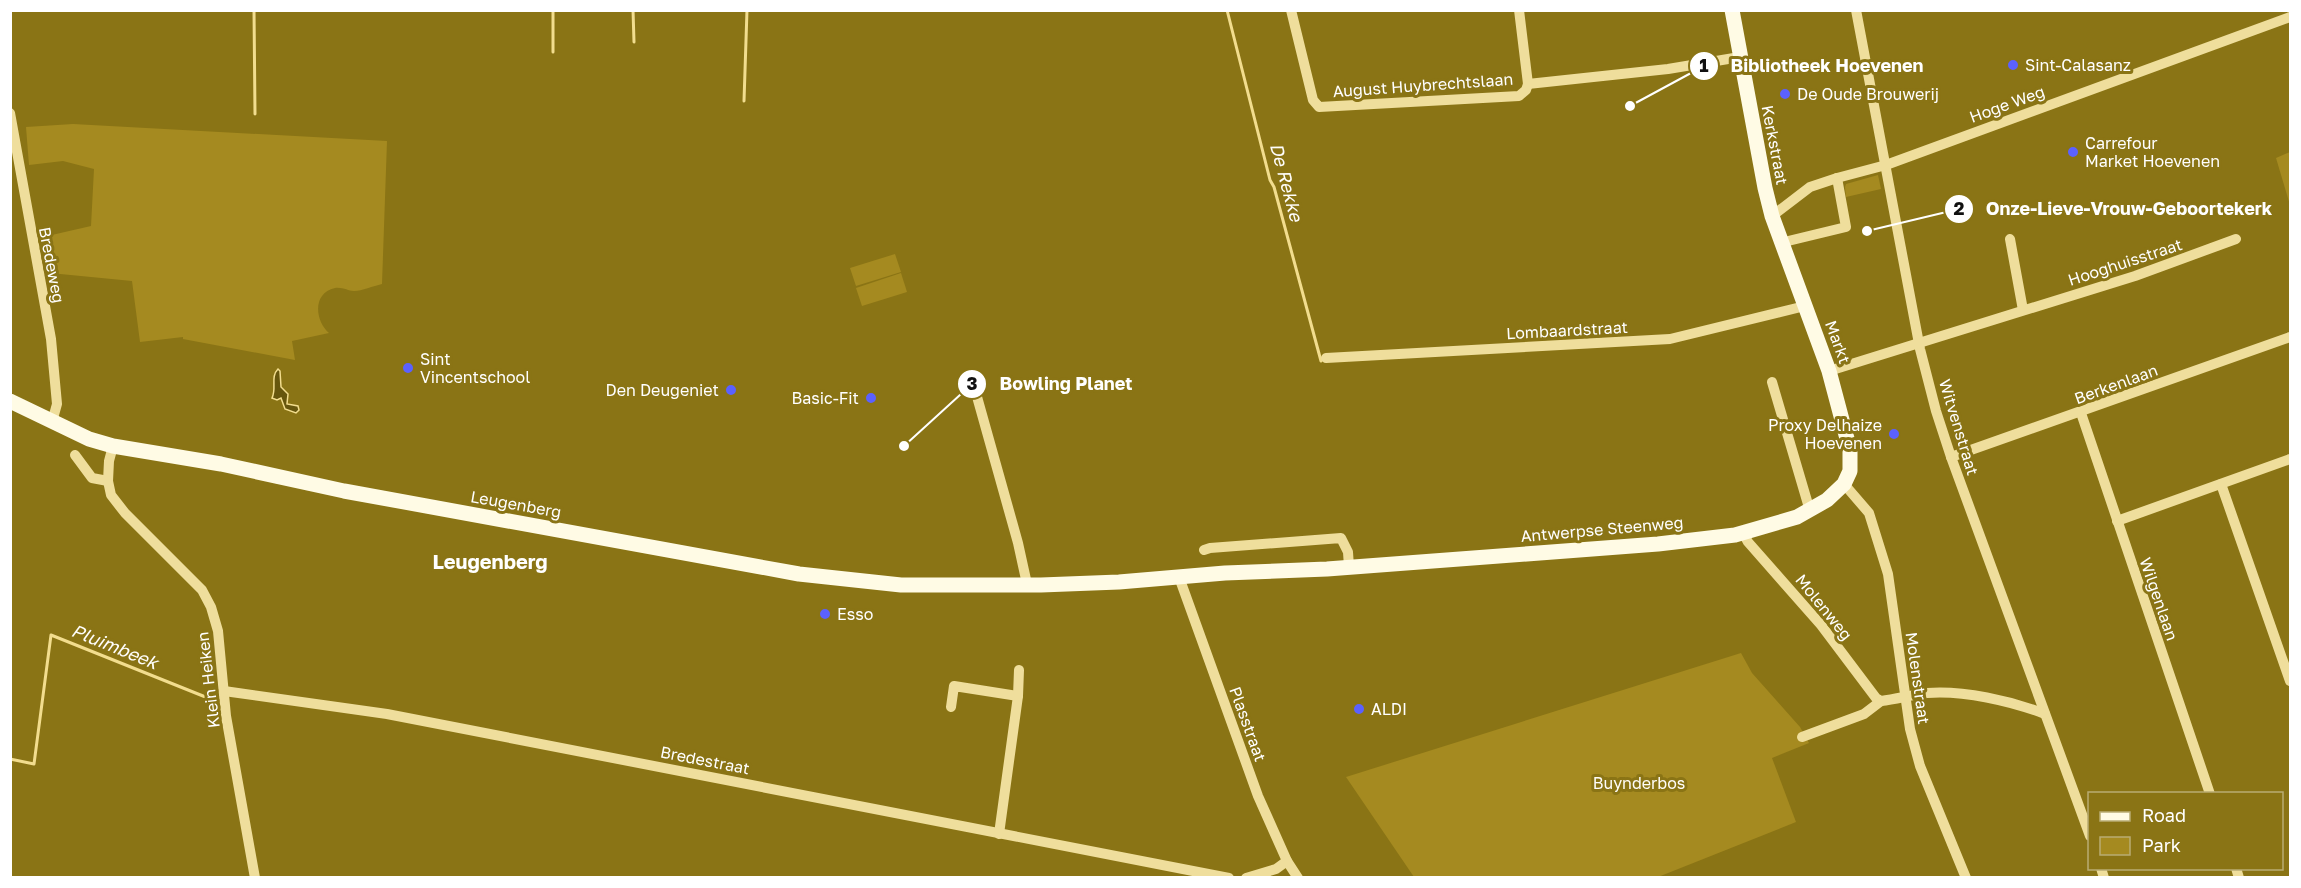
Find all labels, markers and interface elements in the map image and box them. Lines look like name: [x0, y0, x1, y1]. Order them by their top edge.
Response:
callout: Bibliotheek Hoevenen: [1689, 48, 1936, 84]
text: 1: [1699, 54, 1709, 76]
text: Bibliotheek Hoevenen: [1731, 54, 1924, 76]
place label: Sint-Calasanz: [2025, 55, 2131, 75]
marker: Sint-Calasanz: [2006, 58, 2020, 72]
street label: August Huybrechtslaan: [1332, 69, 1514, 101]
street label: Hoge Weg: [1967, 81, 2047, 127]
place label: De Oude Brouwerij: [1797, 84, 1939, 104]
marker: De Oude Brouwerij: [1778, 87, 1792, 101]
street label: Kerkstraat: [1757, 104, 1793, 186]
place label: Carrefour Market Hoevenen: [2085, 133, 2220, 171]
water label: De Rekke: [1266, 140, 1308, 225]
marker: Carrefour Market Hoevenen: [2066, 145, 2080, 159]
callout: Onze-Lieve-Vrouw-Geboortekerk: [1944, 191, 2285, 227]
text: 2: [1954, 197, 1965, 219]
text: Onze-Lieve-Vrouw-Geboortekerk: [1986, 197, 2273, 219]
street label: Bredeweg: [35, 225, 69, 305]
street label: Hooghuisstraat: [2065, 234, 2185, 290]
street label: Lombaardstraat: [1506, 317, 1628, 343]
street label: Markt: [1821, 318, 1855, 366]
place label: Sint Vincentschool: [420, 349, 530, 387]
street label: Berkenlaan: [2072, 360, 2160, 408]
marker: Sint Vincentschool: [401, 361, 415, 375]
callout: Bowling Planet: [957, 366, 1144, 402]
text: 3: [967, 372, 978, 394]
text: Bowling Planet: [1000, 372, 1132, 394]
street label: Witvenstraat: [1935, 377, 1983, 477]
place label: Den Deugeniet: [606, 380, 719, 400]
marker: Den Deugeniet: [724, 383, 738, 397]
place label: Basic-Fit: [791, 388, 859, 408]
marker: Basic-Fit: [864, 391, 878, 405]
place label: Proxy Delhaize Hoevenen: [1768, 415, 1882, 453]
marker: Proxy Delhaize Hoevenen: [1887, 427, 1901, 441]
street label: Leugenberg: [469, 486, 563, 522]
street label: Antwerpse Steenweg: [1520, 512, 1684, 546]
district label: Leugenberg: [432, 549, 548, 573]
street label: Wilgenlaan: [2135, 555, 2183, 643]
street label: Molenweg: [1791, 570, 1857, 644]
place label: Esso: [837, 604, 873, 624]
marker: Esso: [818, 607, 832, 621]
water label: Pluimbeek: [69, 619, 163, 674]
street label: Klein Heiken: [192, 631, 224, 729]
street label: Molenstraat: [1902, 631, 1934, 725]
street label: Plasstraat: [1225, 684, 1271, 764]
place label: ALDI: [1371, 699, 1407, 719]
marker: ALDI: [1352, 702, 1366, 716]
street label: Bredestraat: [659, 742, 751, 778]
park label: Buynderbos: [1593, 773, 1685, 793]
legend: [2088, 792, 2283, 870]
text: Road: [2142, 804, 2186, 826]
text: Park: [2142, 834, 2181, 856]

